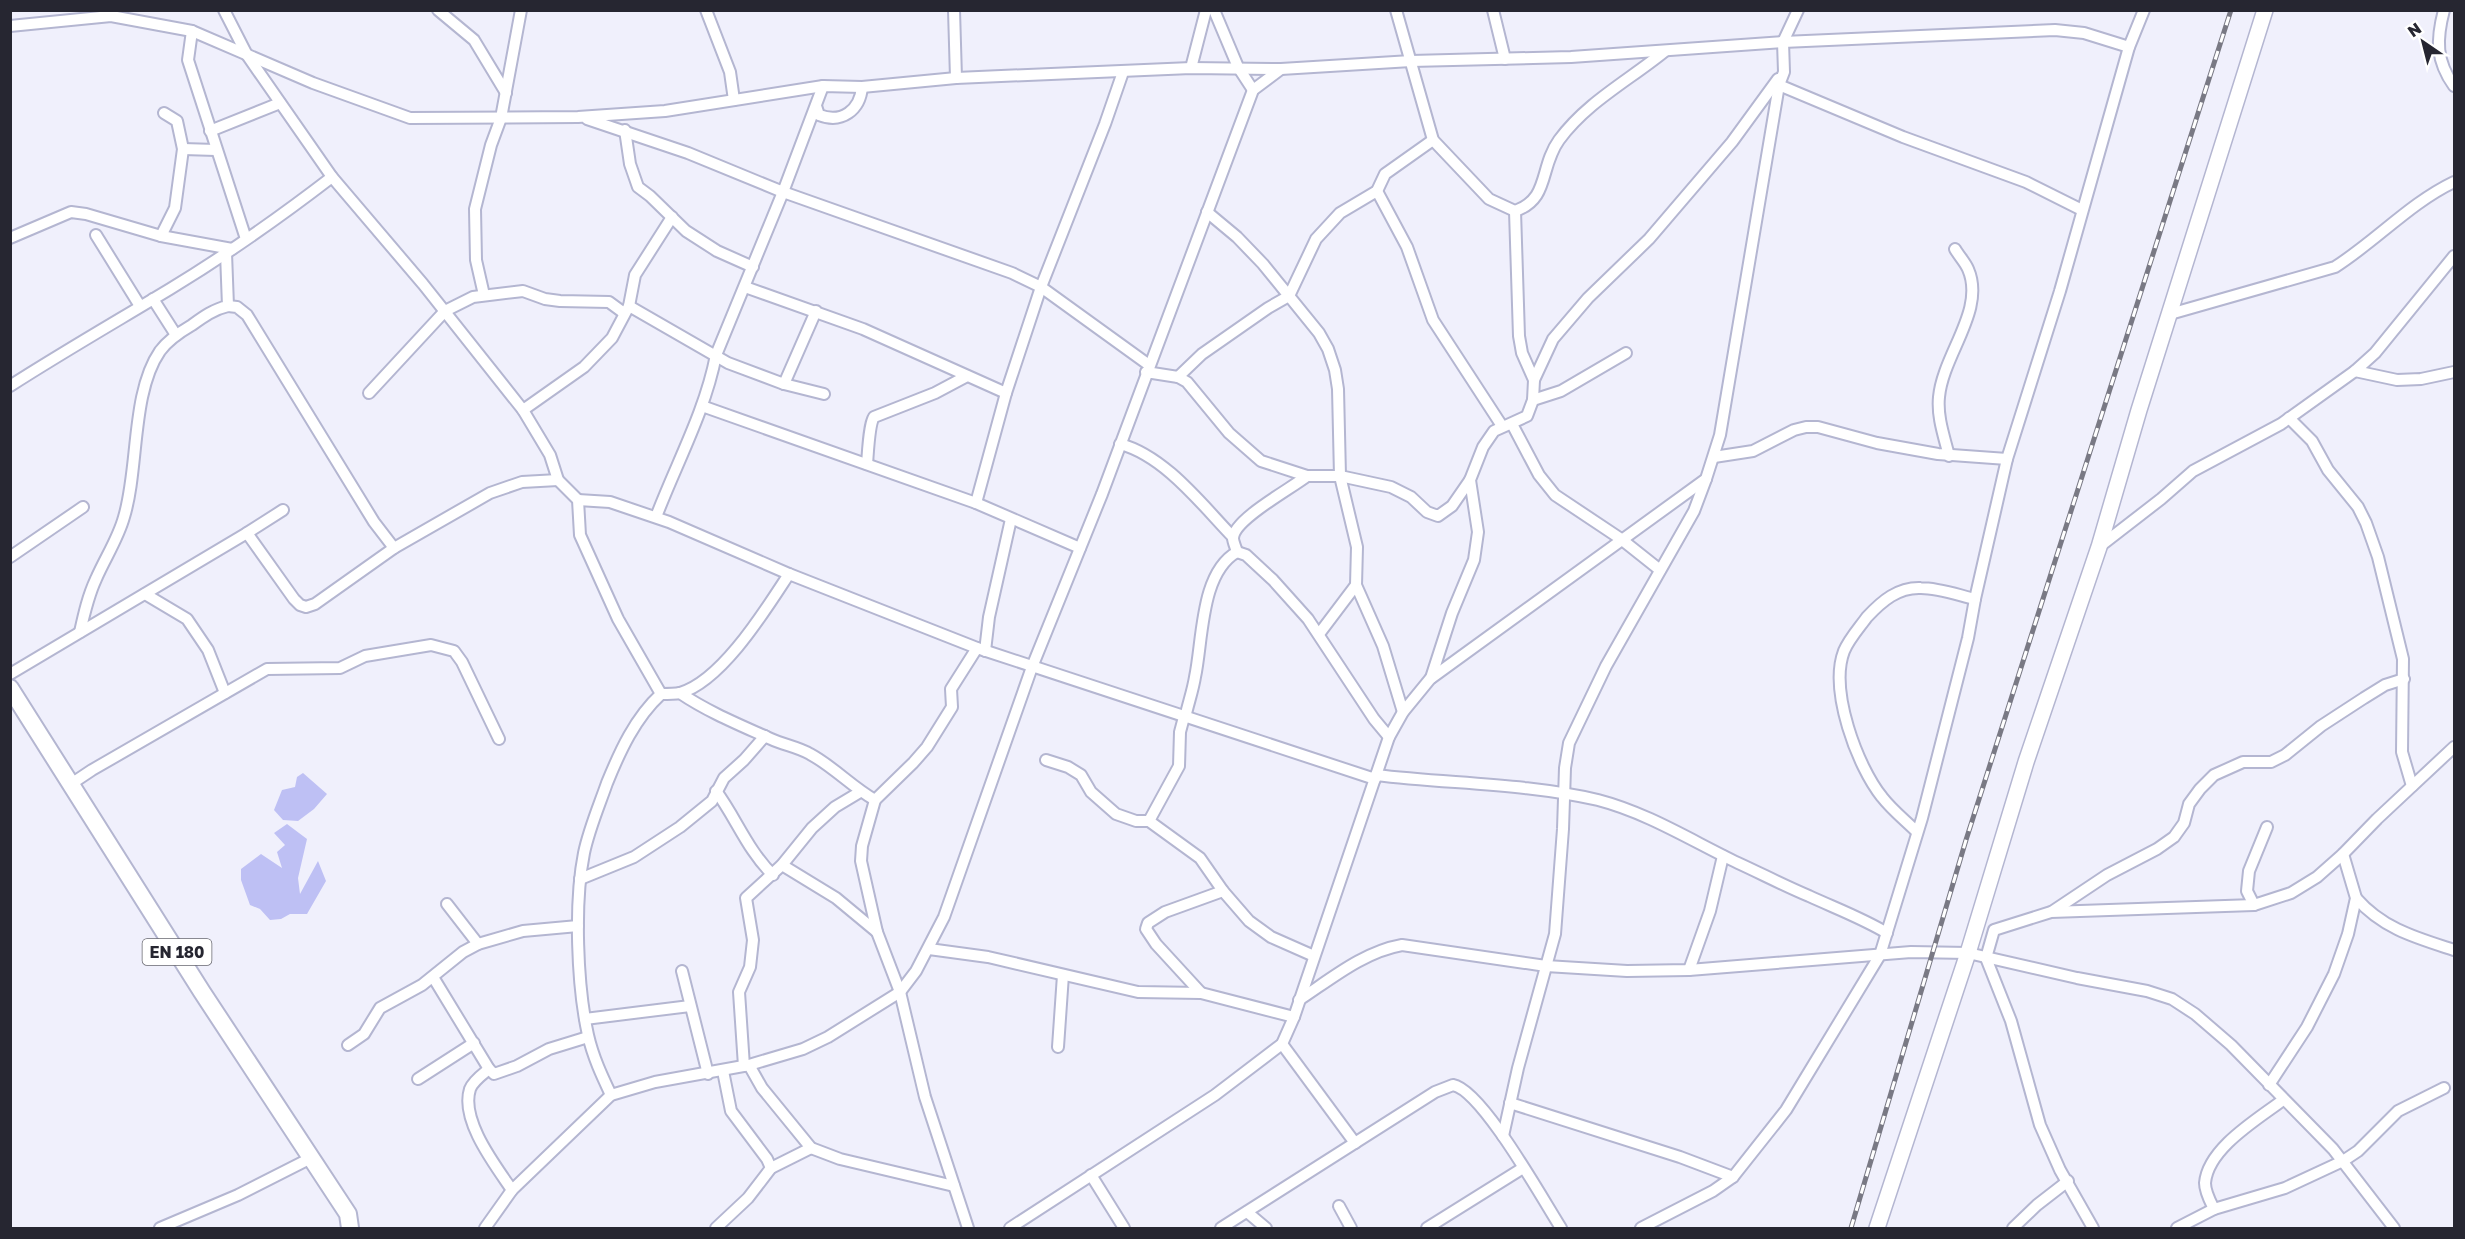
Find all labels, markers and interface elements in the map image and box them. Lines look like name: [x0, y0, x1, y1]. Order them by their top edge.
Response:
north arrow: [2393, 12, 2453, 72]
text: N: [2404, 18, 2425, 41]
road number: EN 180: [142, 939, 212, 965]

